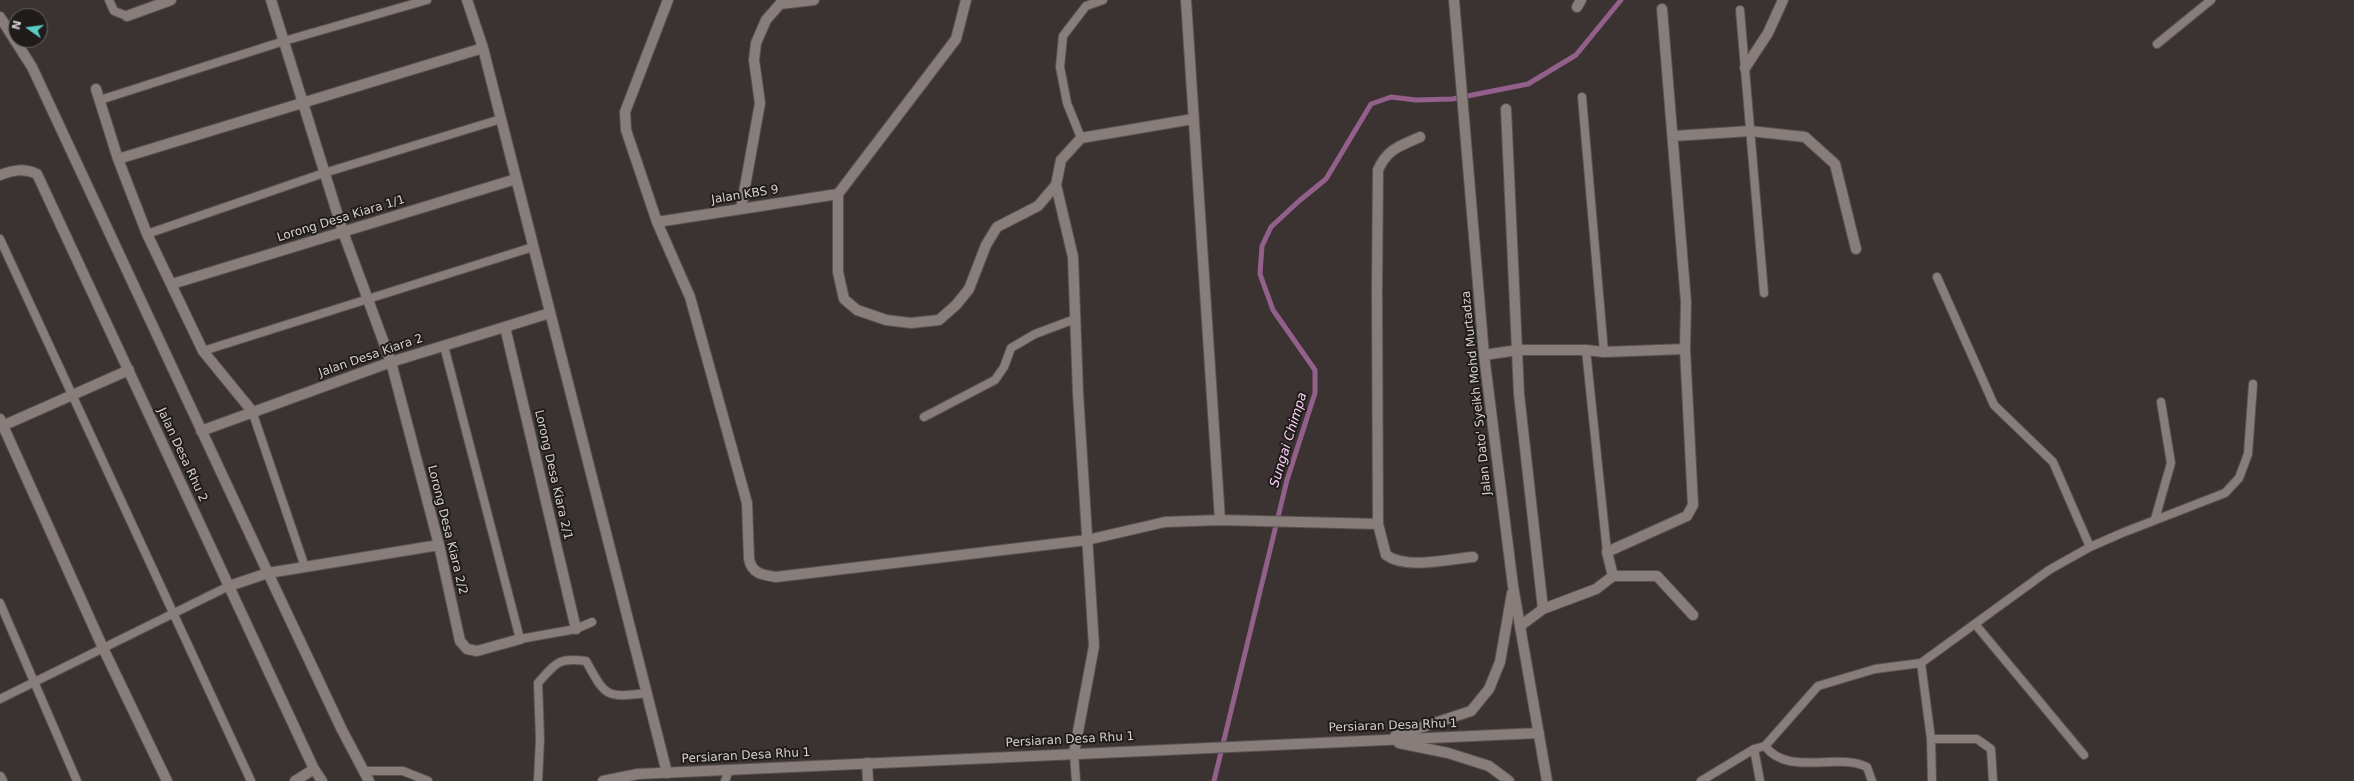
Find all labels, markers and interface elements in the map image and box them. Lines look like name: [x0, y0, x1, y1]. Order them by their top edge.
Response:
north arrow: [8, 8, 48, 48]
text: N: [9, 19, 24, 31]
street label: Jalan KBS 9: [710, 183, 780, 207]
street label: Lorong Desa Kiara 1/1: [275, 193, 407, 245]
street label: Jalan Dato' Syeikh Mohd Murtadza: [1459, 290, 1495, 496]
street label: Jalan Desa Kiara 2: [317, 331, 425, 381]
water label: Sungai Chimpa: [1267, 391, 1311, 489]
street label: Jalan Desa Rhu 2: [154, 406, 210, 504]
street label: Lorong Desa Kiara 2/1: [531, 409, 575, 541]
street label: Lorong Desa Kiara 2/2: [424, 464, 470, 596]
street label: Persiaran Desa Rhu 1: [1328, 717, 1458, 735]
street label: Persiaran Desa Rhu 1: [1005, 729, 1135, 751]
street label: Persiaran Desa Rhu 1: [681, 745, 811, 767]

